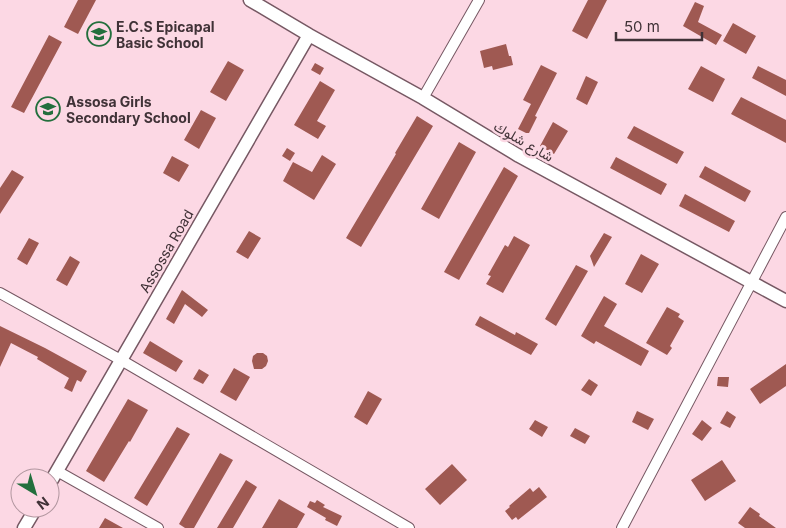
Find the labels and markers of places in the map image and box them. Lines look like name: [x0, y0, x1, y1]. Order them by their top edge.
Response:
place label: E.C.S Epicapal Basic School: [116, 18, 215, 51]
school or university icon: E.C.S Epicapal Basic School: [86, 21, 112, 47]
place label: Assosa Girls Secondary School: [66, 93, 191, 126]
school or university icon: Assosa Girls Secondary School: [35, 96, 61, 122]

